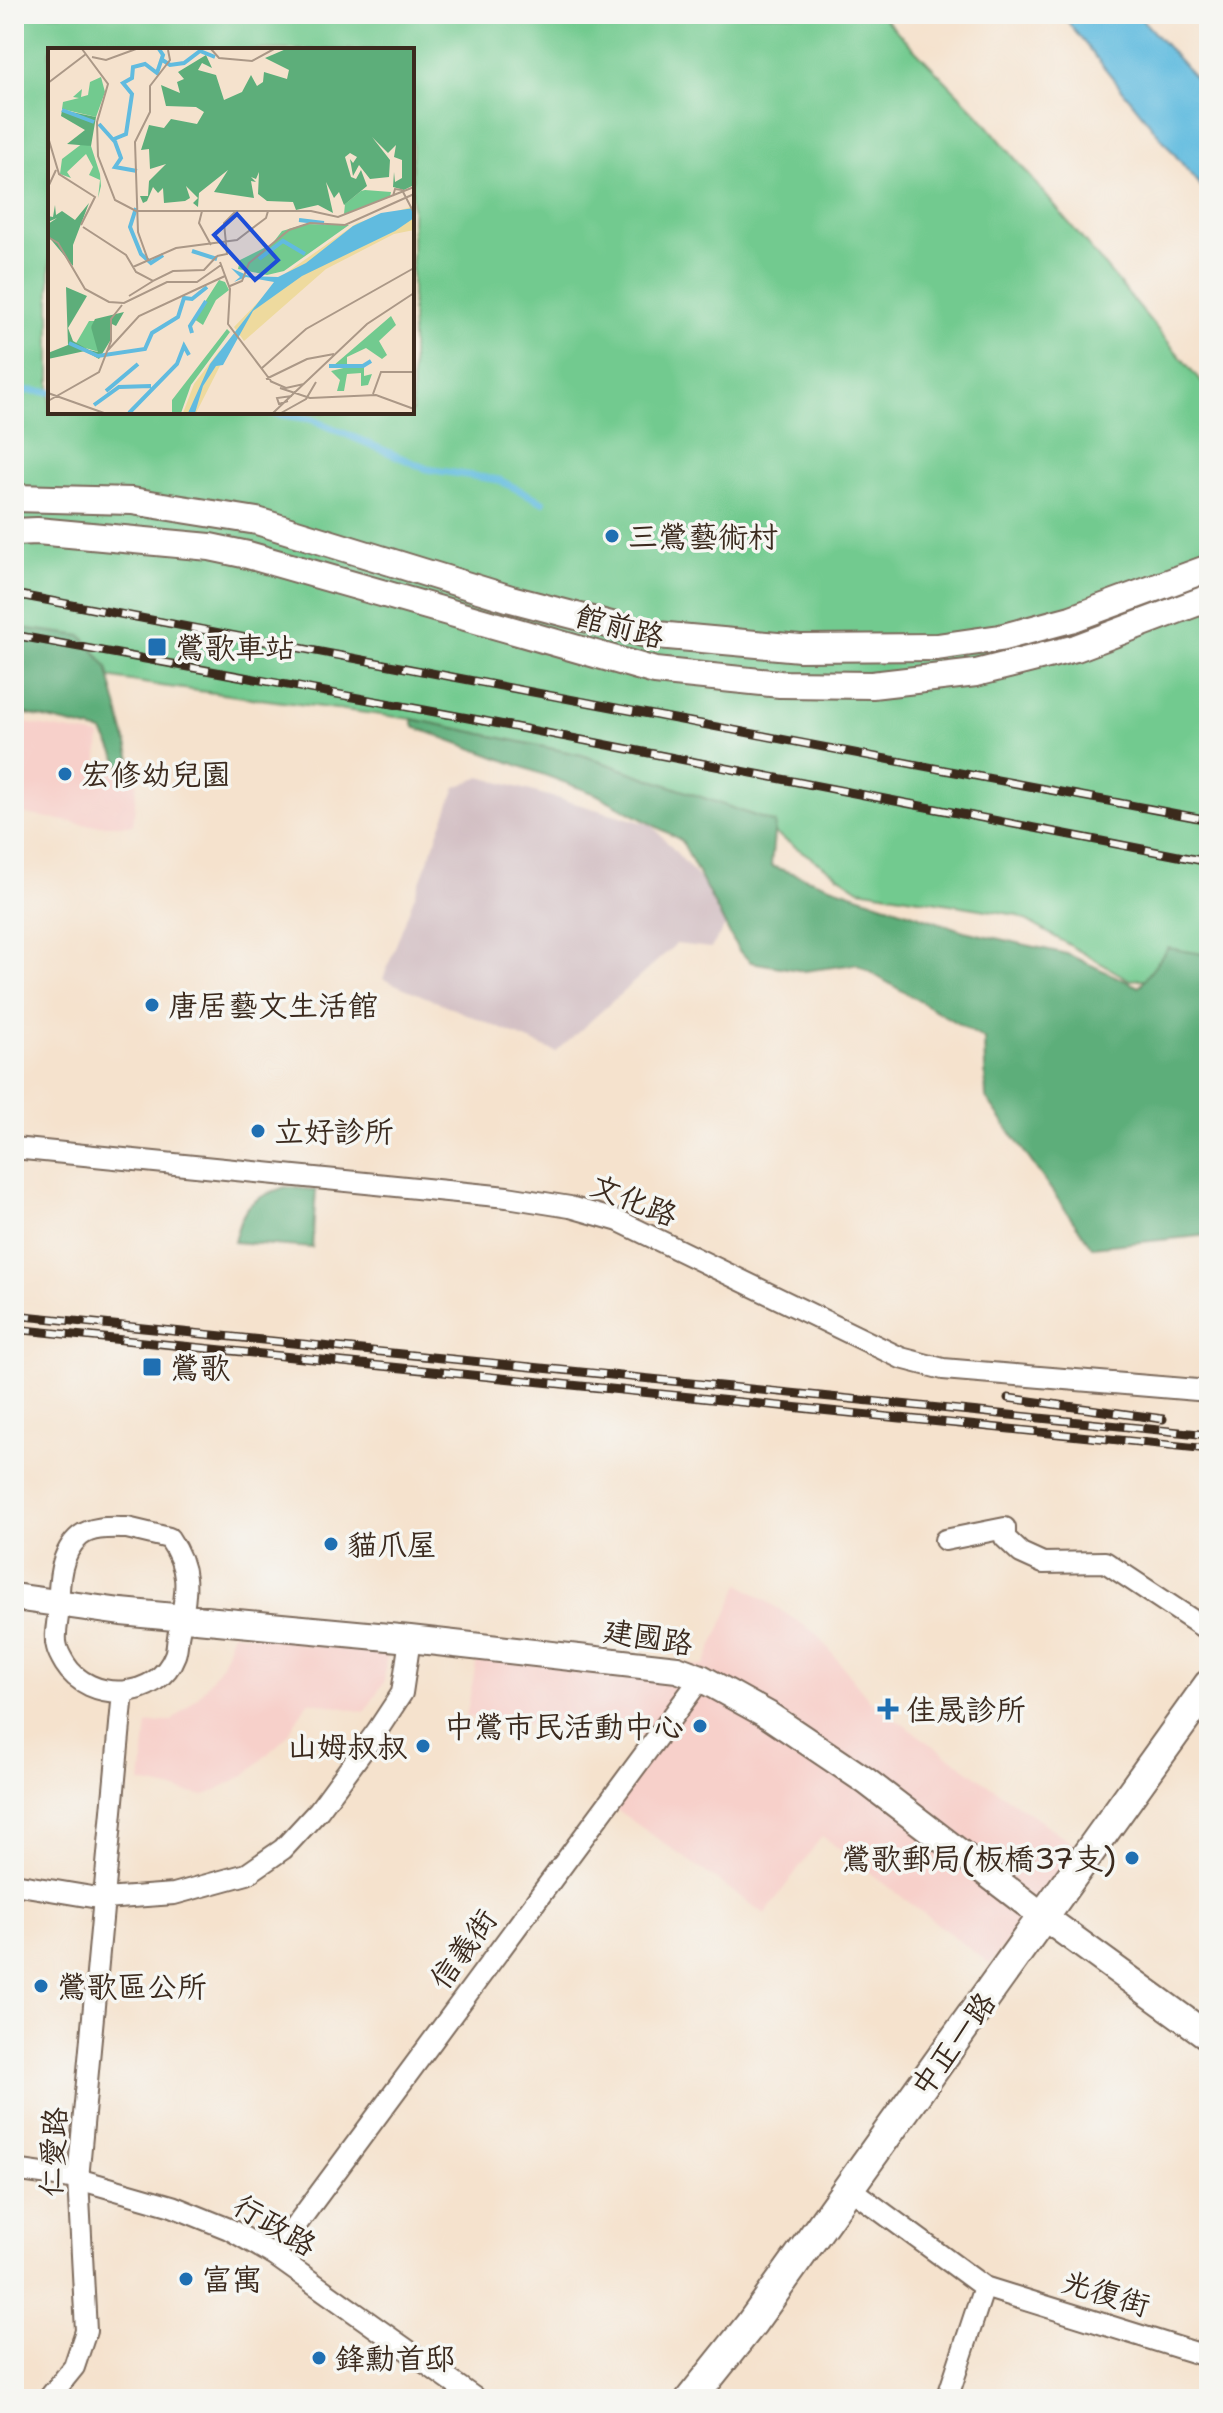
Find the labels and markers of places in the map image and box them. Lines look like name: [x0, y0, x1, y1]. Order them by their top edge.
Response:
place label: 三鶯藝術村: [628, 516, 778, 557]
marker: 三鶯藝術村: [603, 527, 621, 545]
place label: 鶯歌車站: [175, 627, 295, 668]
marker: 鶯歌車站: [146, 636, 168, 658]
place label: 宏修幼兒園: [81, 754, 231, 795]
marker: 宏修幼兒園: [56, 765, 74, 783]
place label: 唐居藝文生活館: [168, 985, 378, 1026]
marker: 唐居藝文生活館: [143, 996, 161, 1014]
place label: 立好診所: [274, 1111, 394, 1152]
marker: 立好診所: [249, 1122, 267, 1140]
place label: 鶯歌: [170, 1347, 230, 1388]
marker: 鶯歌: [141, 1356, 163, 1378]
place label: 貓爪屋: [347, 1524, 437, 1565]
marker: 貓爪屋: [322, 1535, 340, 1553]
place label: 佳晟診所: [906, 1689, 1026, 1730]
marker: 佳晟診所: [877, 1698, 899, 1720]
place label: 中鶯市民活動中心: [444, 1706, 684, 1747]
marker: 中鶯市民活動中心: [691, 1717, 709, 1735]
place label: 山姆叔叔: [287, 1726, 407, 1767]
marker: 山姆叔叔: [414, 1737, 432, 1755]
place label: 鶯歌郵局(板橋37支): [841, 1838, 1116, 1879]
marker: 鶯歌郵局(板橋37支): [1123, 1849, 1141, 1867]
place label: 鶯歌區公所: [57, 1966, 207, 2007]
marker: 鶯歌區公所: [32, 1977, 50, 1995]
place label: 富寓: [202, 2259, 262, 2300]
marker: 富寓: [177, 2270, 195, 2288]
place label: 鋒勳首邸: [335, 2338, 455, 2379]
marker: 鋒勳首邸: [310, 2349, 328, 2367]

